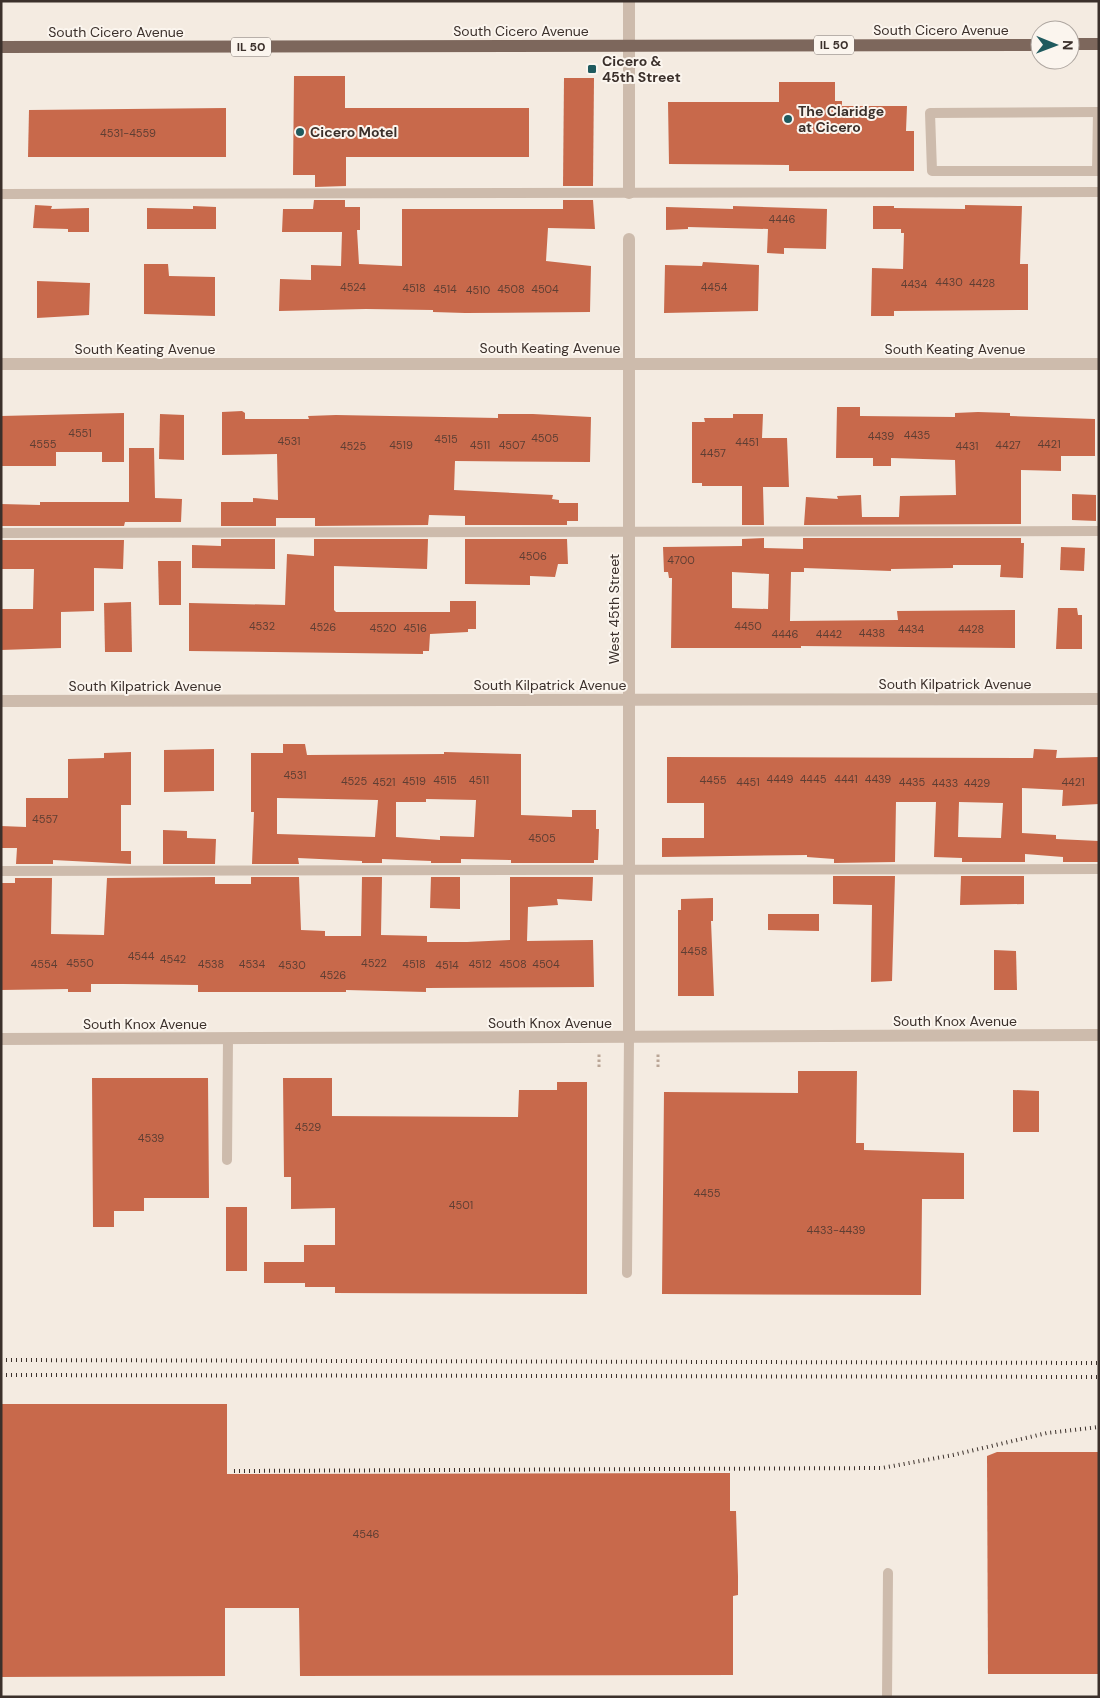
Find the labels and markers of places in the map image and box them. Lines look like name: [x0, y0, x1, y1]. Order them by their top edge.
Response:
place label: Cicero & 45th Street: [602, 52, 681, 86]
marker: Cicero & 45th Street: [586, 63, 598, 75]
place label: The Claridge at Cicero: [798, 102, 884, 136]
marker: The Claridge at Cicero: [782, 113, 794, 125]
place label: Cicero Motel: [310, 123, 397, 141]
marker: Cicero Motel: [294, 126, 306, 138]

